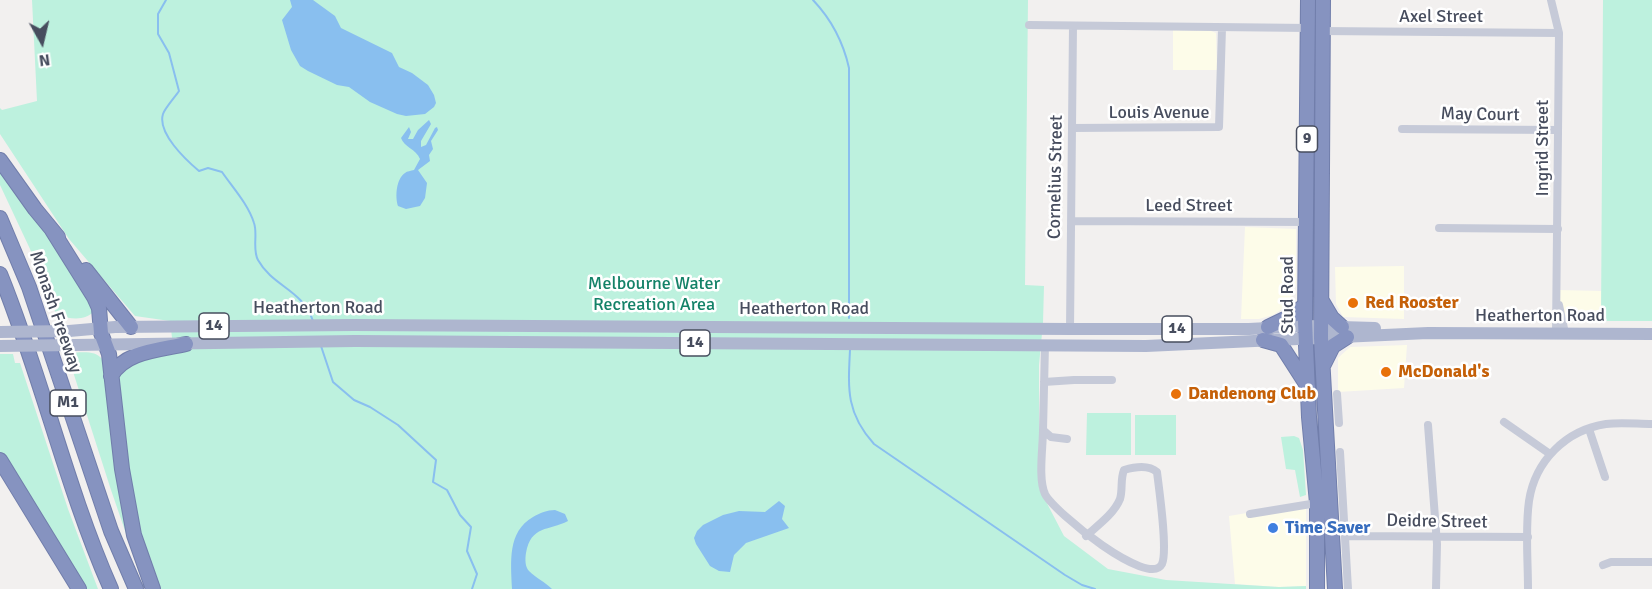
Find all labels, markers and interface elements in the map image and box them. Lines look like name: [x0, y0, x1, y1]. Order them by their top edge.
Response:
street label: Axel Street: [1399, 6, 1483, 28]
north arrow: [12, 12, 72, 72]
text: N: [38, 49, 51, 71]
street label: Ingrid Street: [1532, 100, 1554, 196]
street label: Louis Avenue: [1108, 102, 1210, 124]
street label: May Court: [1440, 104, 1520, 126]
street label: Cornelius Street: [1044, 115, 1068, 239]
road number: 9: [1296, 126, 1318, 152]
street label: Leed Street: [1145, 195, 1233, 217]
street label: Monash Freeway: [24, 248, 86, 376]
street label: Stud Road: [1277, 256, 1299, 334]
park label: Melbourne Water Recreation Area: [588, 273, 720, 316]
place label: Red Rooster: [1365, 292, 1459, 314]
marker: Red Rooster: [1346, 296, 1360, 310]
street label: Heatherton Road: [253, 297, 383, 319]
street label: Heatherton Road: [739, 298, 869, 320]
street label: Heatherton Road: [1475, 305, 1605, 327]
road number: 14: [199, 313, 229, 339]
road number: 14: [1162, 316, 1192, 342]
road number: 14: [680, 330, 710, 356]
place label: McDonald's: [1398, 361, 1489, 383]
marker: McDonald's: [1379, 365, 1393, 379]
place label: Dandenong Club: [1188, 383, 1316, 405]
marker: Dandenong Club: [1169, 387, 1183, 401]
road number: M1: [50, 390, 86, 416]
street label: Deidre Street: [1386, 510, 1488, 534]
place label: Time Saver: [1285, 517, 1371, 539]
marker: Time Saver: [1266, 521, 1280, 535]

